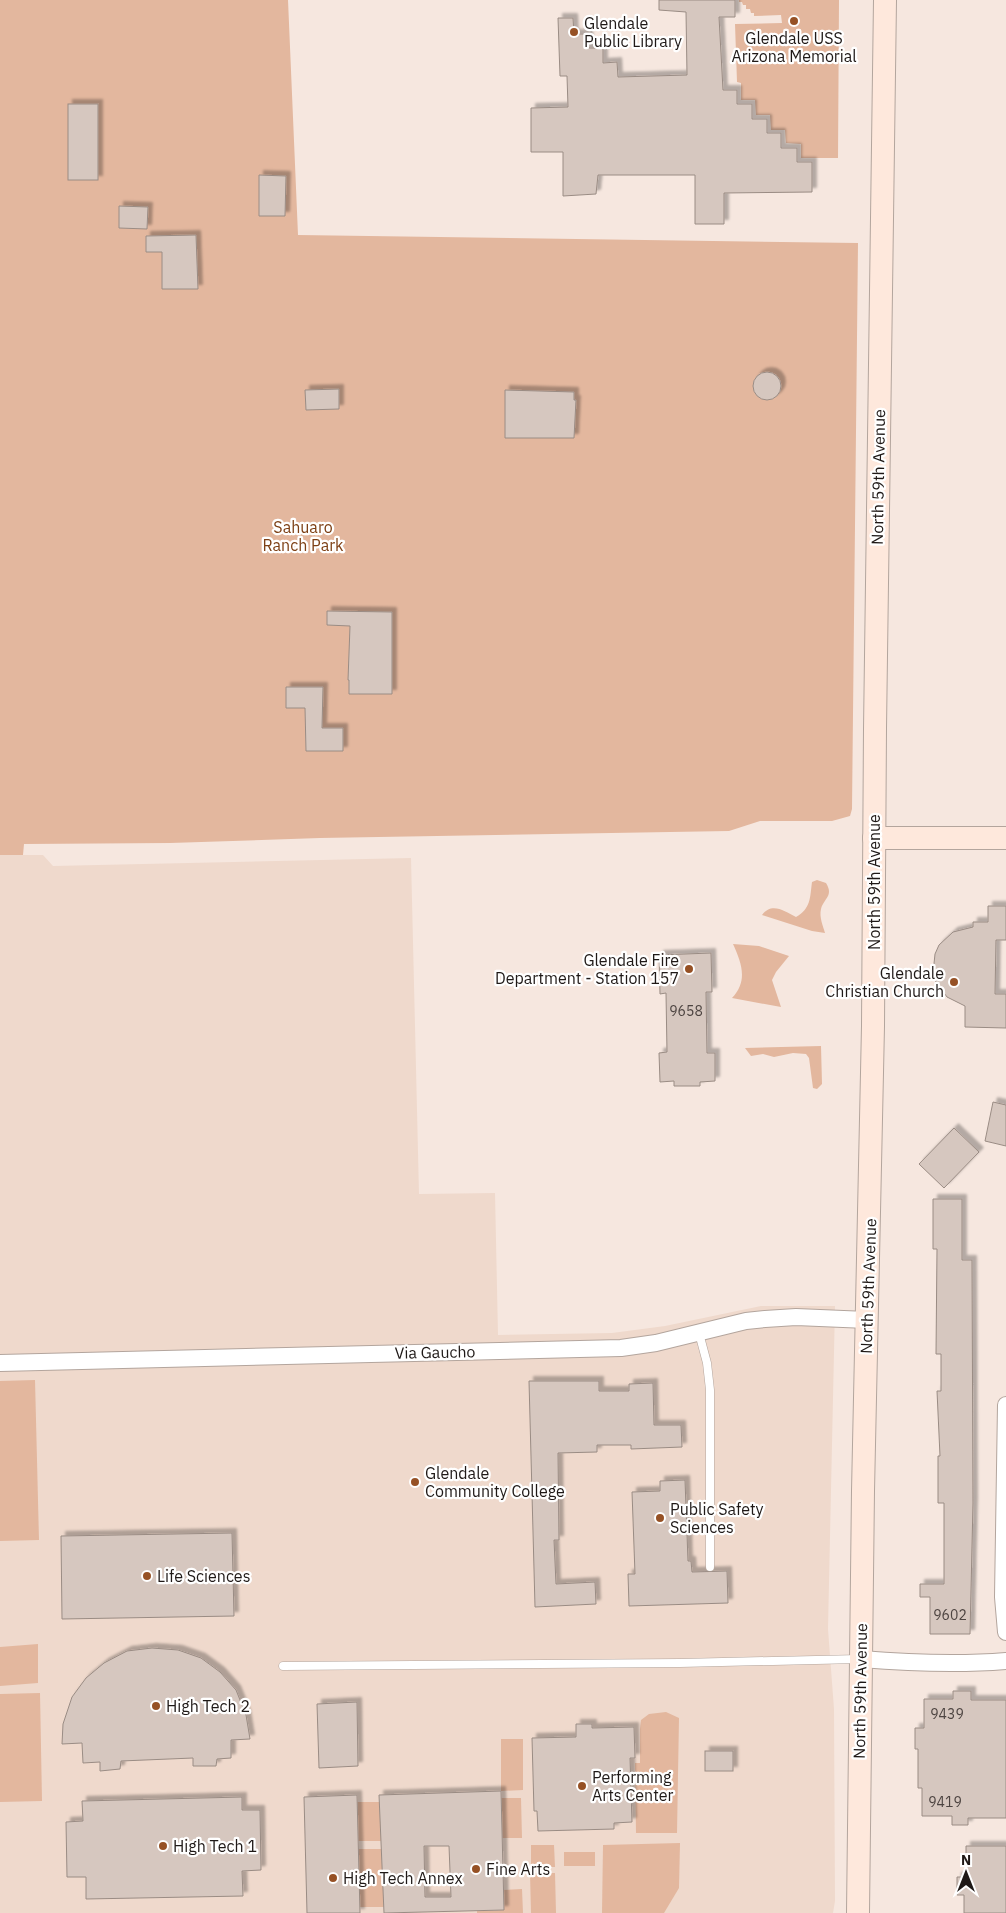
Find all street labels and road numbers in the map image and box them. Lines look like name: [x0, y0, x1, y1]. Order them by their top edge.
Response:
street label: North 59th Avenue: [867, 409, 889, 545]
street label: North 59th Avenue: [864, 814, 884, 950]
street label: North 59th Avenue: [856, 1218, 880, 1354]
street label: Via Gaucho: [394, 1341, 476, 1363]
street label: North 59th Avenue: [849, 1623, 871, 1759]

